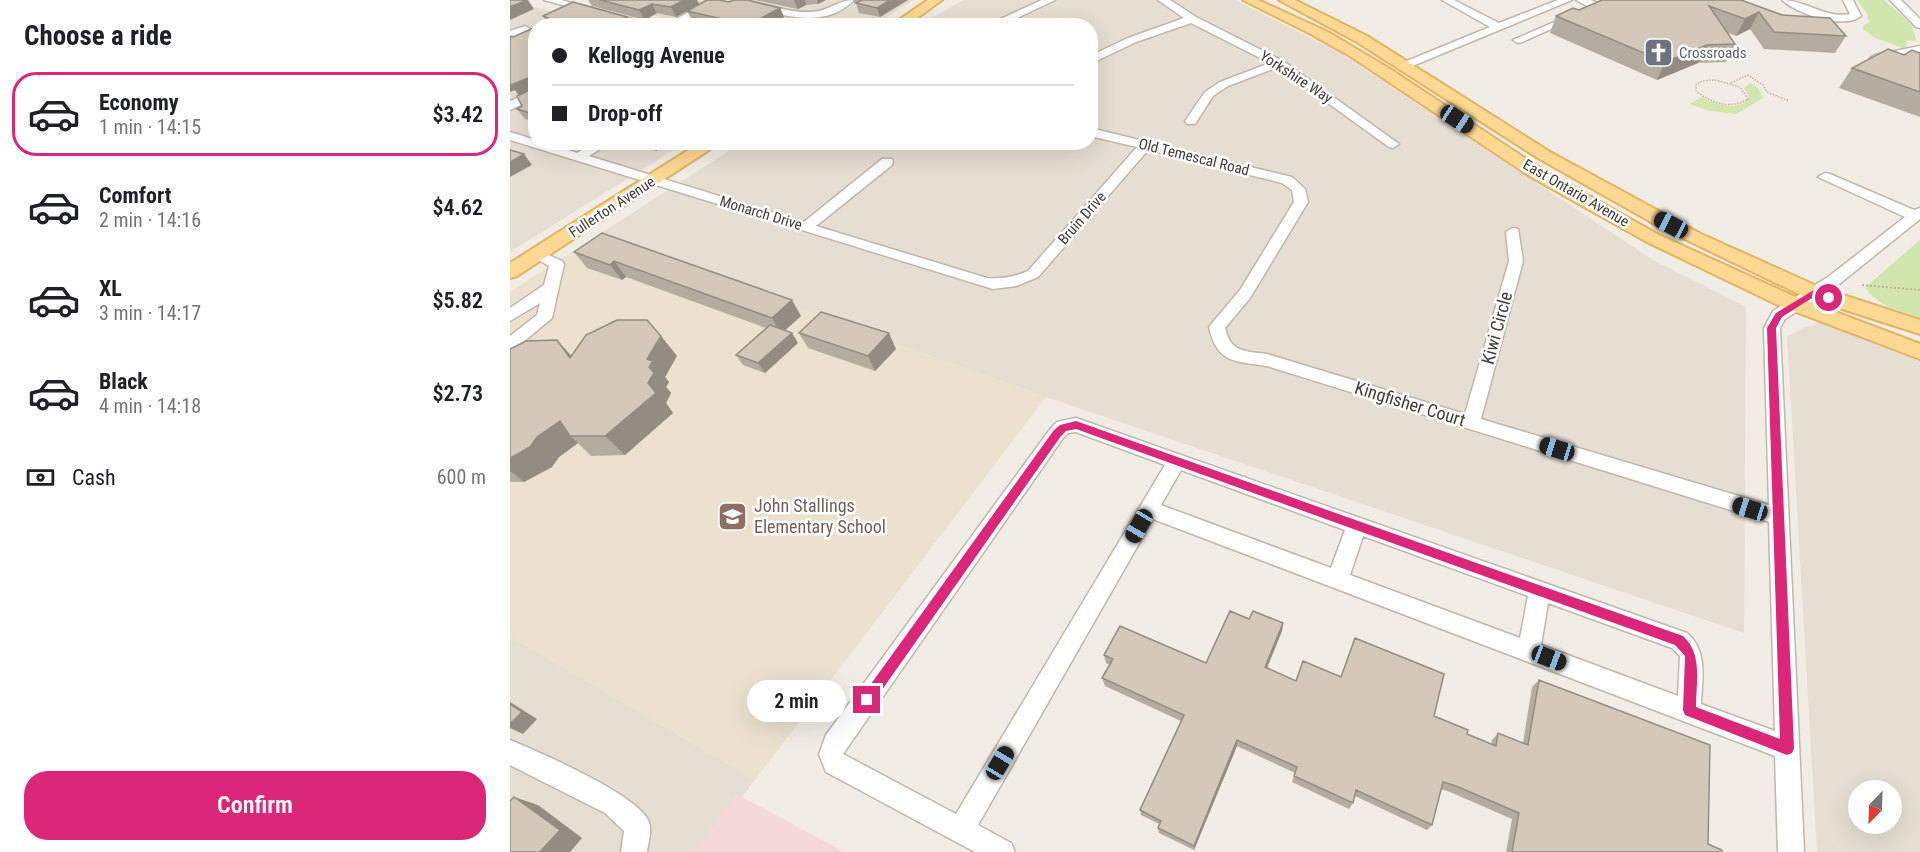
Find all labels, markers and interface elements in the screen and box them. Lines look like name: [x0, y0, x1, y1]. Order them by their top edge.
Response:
text: Choose a ride: [24, 20, 172, 52]
church icon: Crossroads: [1642, 37, 1674, 69]
text: Kellogg Avenue: [588, 43, 725, 68]
place label: Crossroads: [1679, 44, 1747, 62]
street label: Yorkshire Way: [1256, 47, 1336, 107]
icon: car: [27, 87, 81, 141]
text: Economy: [99, 90, 179, 115]
text: Drop-off: [588, 101, 662, 126]
text: $3.42: [432, 102, 483, 127]
car: [1437, 102, 1477, 136]
text: 1 min · 14:15: [99, 115, 201, 139]
street label: Old Temescal Road: [1137, 135, 1251, 179]
street label: East Ontario Avenue: [1520, 155, 1632, 231]
street label: Fullerton Avenue: [566, 173, 658, 241]
icon: car: [27, 180, 81, 234]
text: Comfort: [99, 183, 172, 208]
street label: Bruin Drive: [1054, 188, 1110, 248]
street label: Monarch Drive: [718, 192, 804, 234]
text: $4.62: [432, 195, 483, 220]
text: 2 min · 14:16: [99, 208, 201, 232]
car: [1651, 209, 1691, 241]
icon: car: [27, 273, 81, 327]
text: XL: [99, 276, 122, 301]
route start: [1815, 284, 1842, 311]
text: $5.82: [432, 288, 483, 313]
street label: Kiwi Circle: [1477, 289, 1516, 367]
text: 3 min · 14:17: [99, 301, 201, 325]
icon: car: [27, 366, 81, 420]
text: Black: [99, 369, 148, 394]
street label: Kingfisher Court: [1352, 377, 1468, 430]
text: $2.73: [432, 381, 483, 406]
text: 4 min · 14:18: [99, 394, 201, 418]
car: [1537, 435, 1577, 463]
icon: cash: [24, 461, 57, 494]
text: Cash: [72, 465, 116, 490]
text: 600 m: [437, 465, 486, 489]
place label: John Stallings Elementary School: [754, 495, 886, 537]
car: [1730, 495, 1770, 523]
school or university icon: John Stallings Elementary School: [717, 500, 749, 532]
car: [1122, 506, 1156, 546]
car: [1529, 643, 1569, 673]
callout: 2 min: [747, 679, 846, 721]
route end: [853, 686, 880, 713]
text: 2 min: [774, 689, 819, 713]
car: [983, 743, 1017, 783]
button: Confirm: [24, 771, 486, 840]
north arrow: [1848, 780, 1902, 834]
map controls: [1848, 780, 1902, 834]

